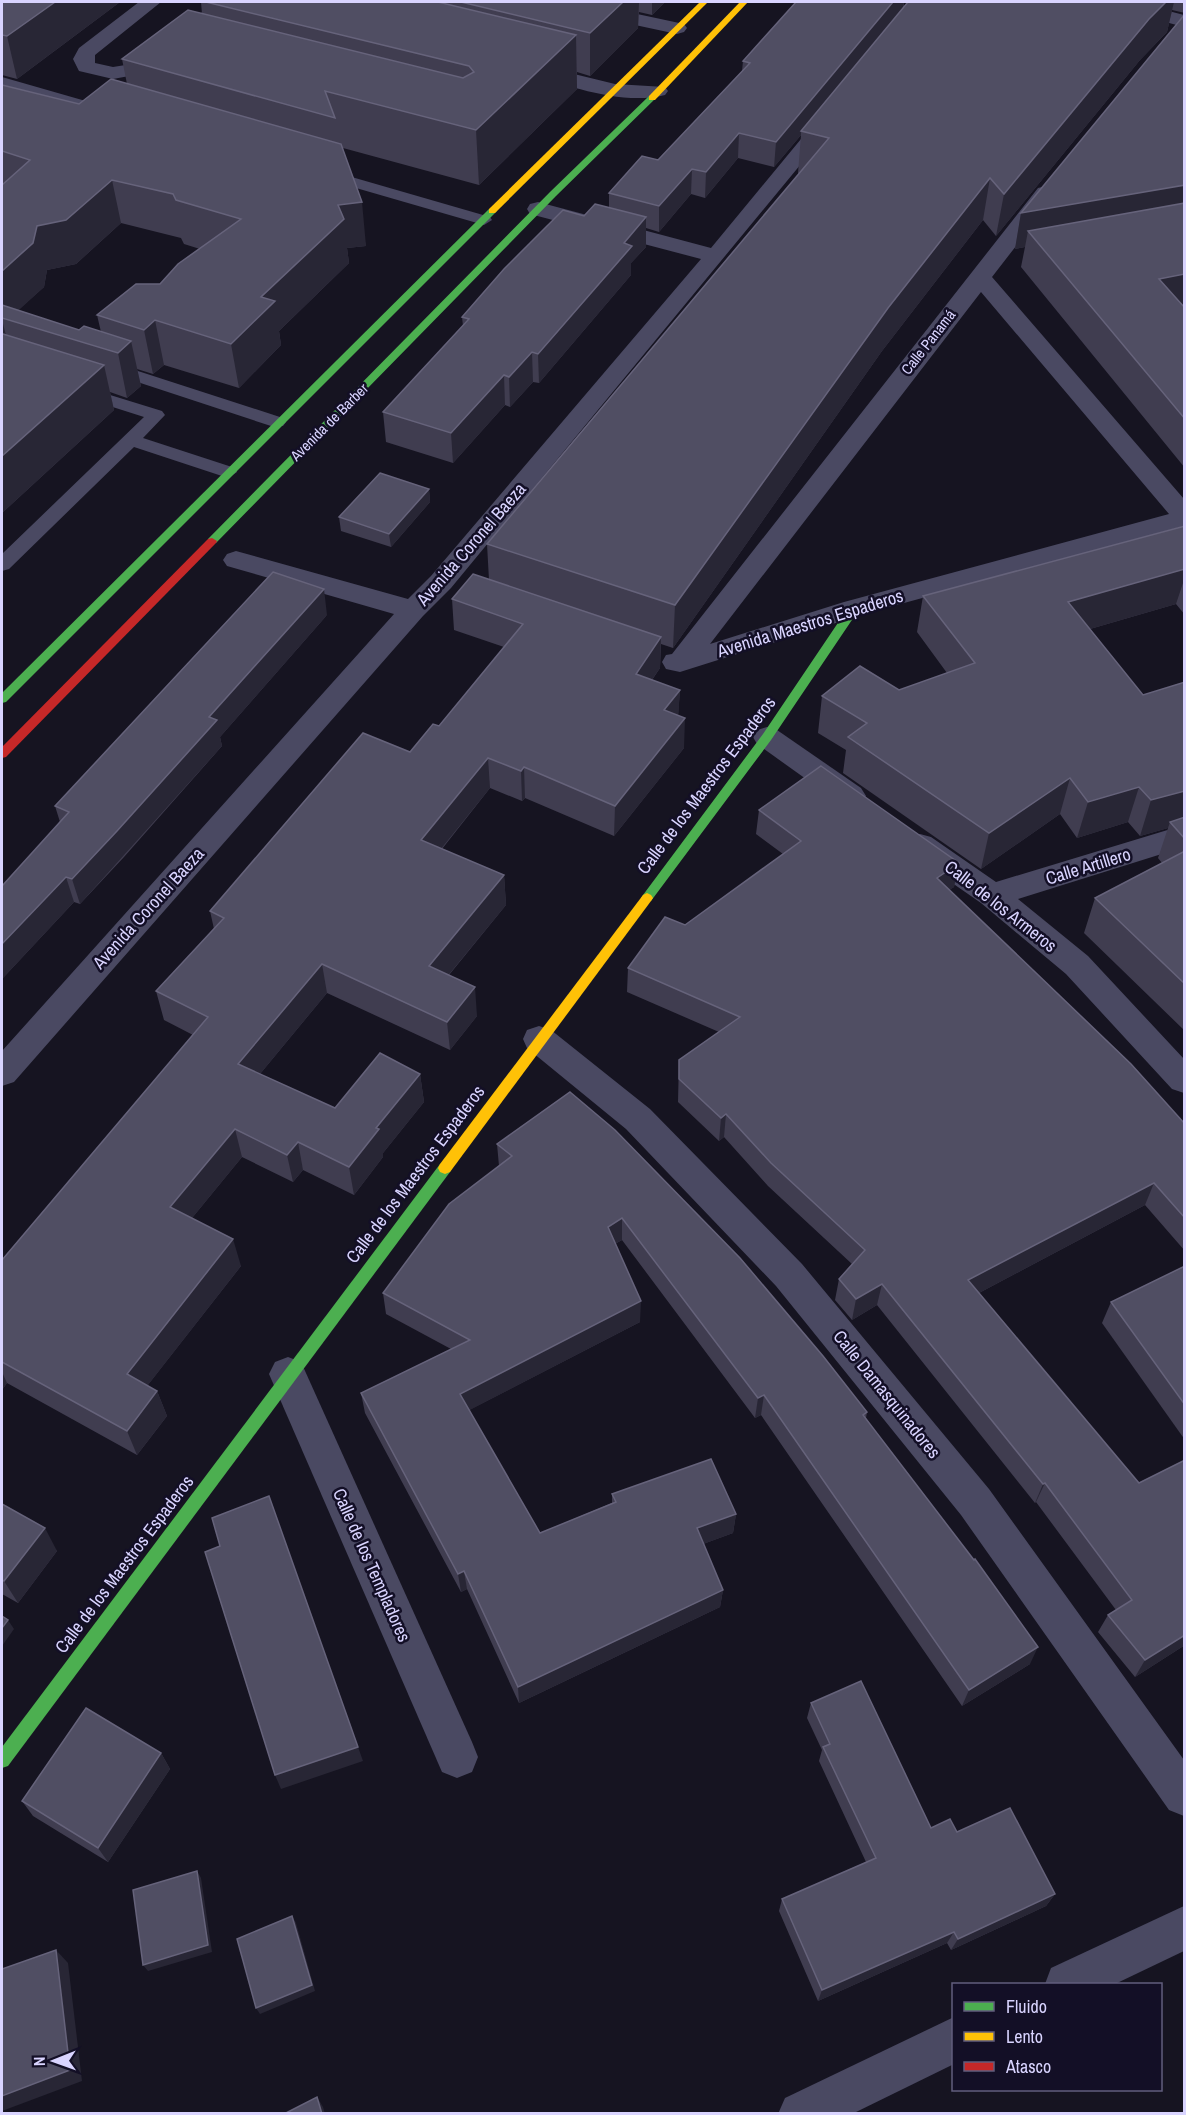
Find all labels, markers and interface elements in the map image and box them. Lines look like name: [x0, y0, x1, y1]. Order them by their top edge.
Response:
street label: Calle Panamá: [896, 305, 960, 379]
street label: Avenida de Barber: [285, 378, 373, 466]
street label: Avenida Coronel Baeza: [410, 477, 531, 612]
street label: Avenida Maestros Espaderos: [713, 583, 906, 664]
street label: Calle de los Maestros Espaderos: [631, 691, 781, 879]
street label: Calle Artillero: [1042, 841, 1134, 891]
street label: Avenida Coronel Baeza: [86, 842, 209, 975]
street label: Calle de los Armeros: [940, 854, 1062, 958]
street label: Calle de los Maestros Espaderos: [340, 1080, 490, 1268]
street label: Calle Damasquinadores: [827, 1325, 947, 1463]
street label: Calle de los Maestros Espaderos: [49, 1470, 199, 1658]
street label: Calle de los Templadores: [327, 1484, 417, 1646]
legend: [952, 1983, 1162, 2091]
text: Fluido: [1006, 1994, 1047, 2019]
text: Lento: [1006, 2024, 1043, 2049]
north arrow: [24, 2031, 84, 2091]
text: Atasco: [1005, 2054, 1051, 2079]
text: N: [28, 2056, 50, 2066]

